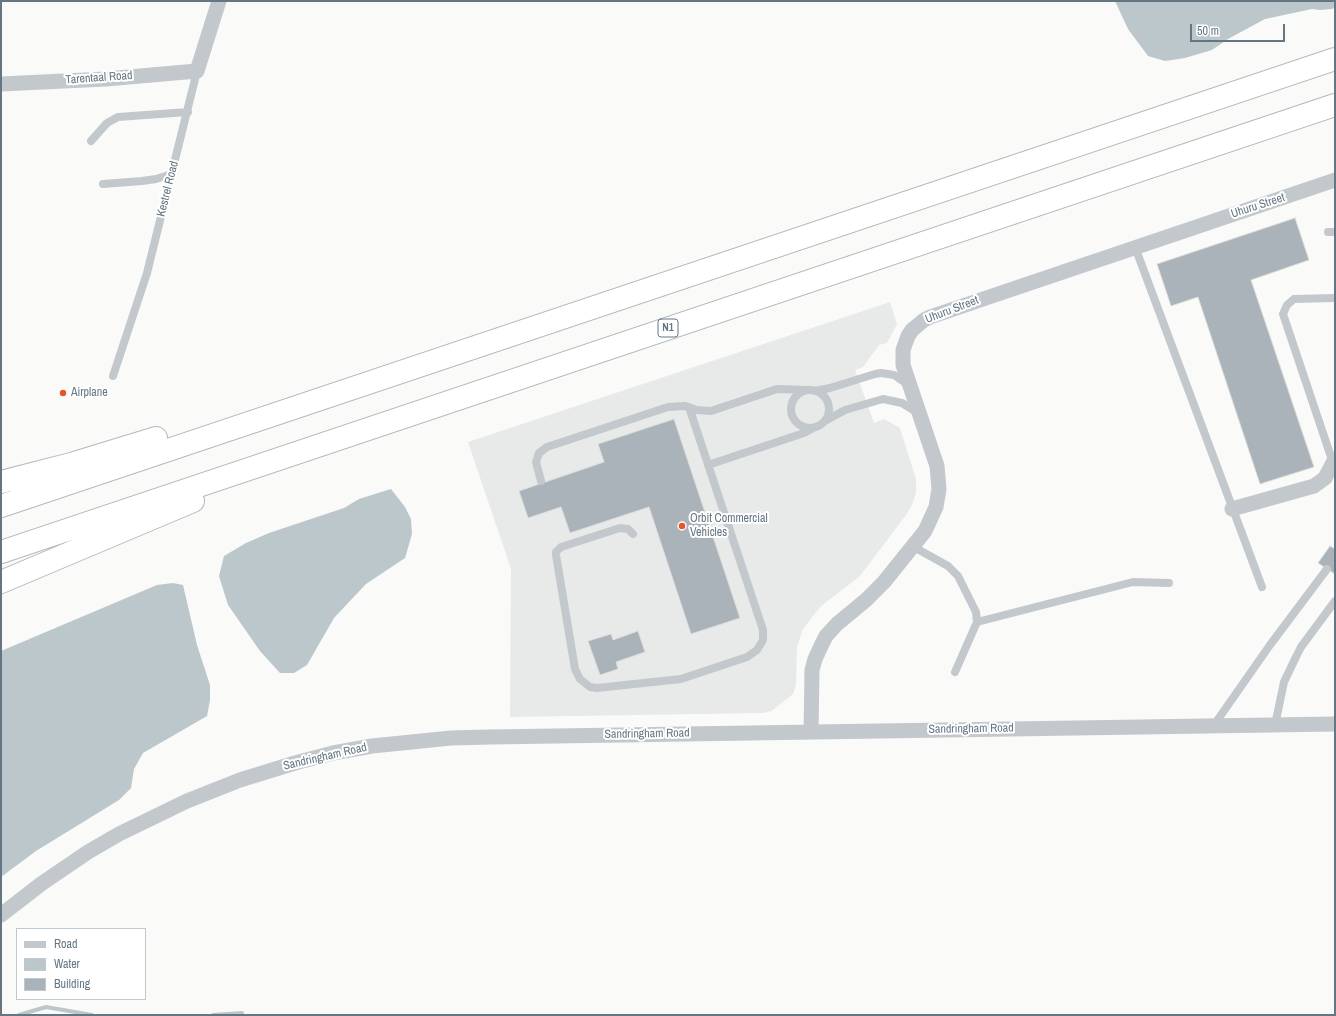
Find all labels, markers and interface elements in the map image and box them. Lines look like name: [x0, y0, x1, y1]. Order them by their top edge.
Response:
scale bar: [1192, 16, 1287, 42]
text: 50 m: [1197, 23, 1219, 39]
street label: Tarentaal Road: [65, 68, 133, 88]
street label: Kestrel Road: [154, 160, 182, 218]
street label: Uhuru Street: [1229, 191, 1287, 221]
street label: Uhuru Street: [923, 293, 981, 327]
road number: N1: [658, 319, 678, 337]
place label: Airplane: [71, 386, 108, 400]
marker: Airplane: [58, 388, 68, 398]
place label: Orbit Commercial Vehicles: [690, 512, 768, 540]
marker: Orbit Commercial Vehicles: [677, 521, 687, 531]
street label: Sandringham Road: [928, 721, 1014, 737]
street label: Sandringham Road: [604, 726, 690, 742]
street label: Sandringham Road: [282, 740, 368, 774]
legend: [16, 928, 146, 1000]
text: Road: [54, 936, 78, 952]
text: Water: [54, 956, 80, 972]
text: Building: [54, 976, 90, 992]

